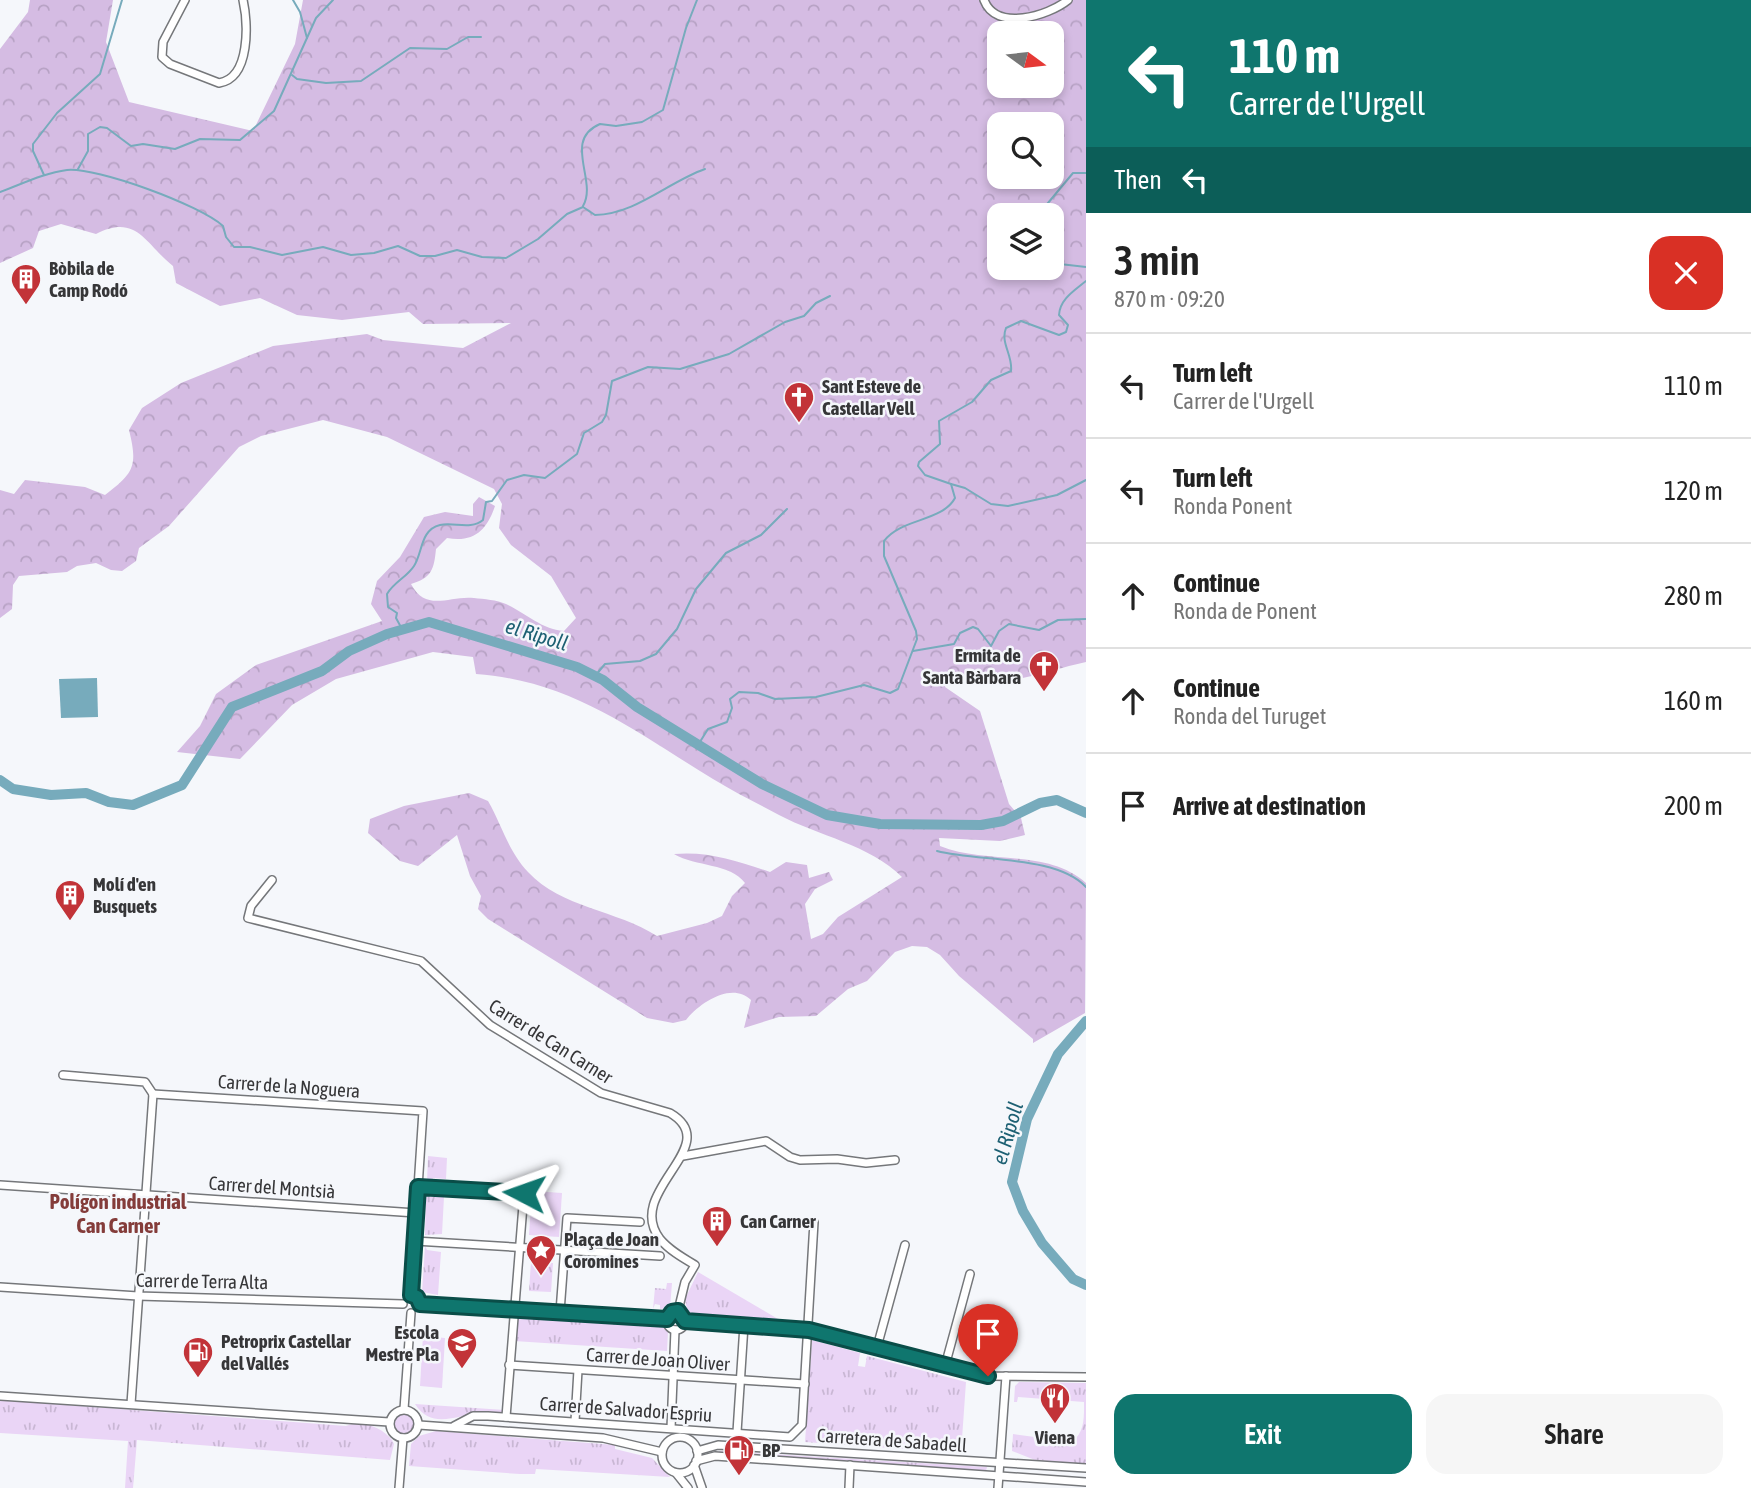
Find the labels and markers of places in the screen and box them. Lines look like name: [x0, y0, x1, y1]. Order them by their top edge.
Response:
place label: Bòbila de Camp Rodó: [49, 257, 128, 301]
building icon: Bòbila de Camp Rodó: [9, 262, 43, 306]
place label: Sant Esteve de Castellar Vell: [822, 375, 921, 419]
church icon: Sant Esteve de Castellar Vell: [782, 380, 816, 424]
place label: Ermita de Santa Bàrbara: [923, 644, 1021, 688]
church icon: Ermita de Santa Bàrbara: [1027, 649, 1061, 693]
place label: Molí d'en Busquets: [93, 873, 157, 917]
building icon: Molí d'en Busquets: [53, 878, 87, 922]
building icon: Can Carner: [700, 1204, 734, 1248]
place label: Can Carner: [740, 1210, 816, 1232]
place label: Plaça de Joan Coromines: [564, 1228, 659, 1272]
place icon: Plaça de Joan Coromines: [524, 1233, 558, 1277]
pin: [958, 1304, 1018, 1376]
place label: Escola Mestre Pla: [365, 1321, 439, 1365]
school or university icon: Escola Mestre Pla: [445, 1326, 479, 1370]
place label: Petroprix Castellar del Vallés: [221, 1330, 351, 1374]
fuel station icon: Petroprix Castellar del Vallés: [181, 1335, 215, 1379]
restaurant icon: Viena: [1038, 1381, 1072, 1425]
place label: Viena: [1034, 1426, 1075, 1448]
fuel station icon: BP: [722, 1433, 756, 1477]
place label: BP: [762, 1439, 781, 1461]

